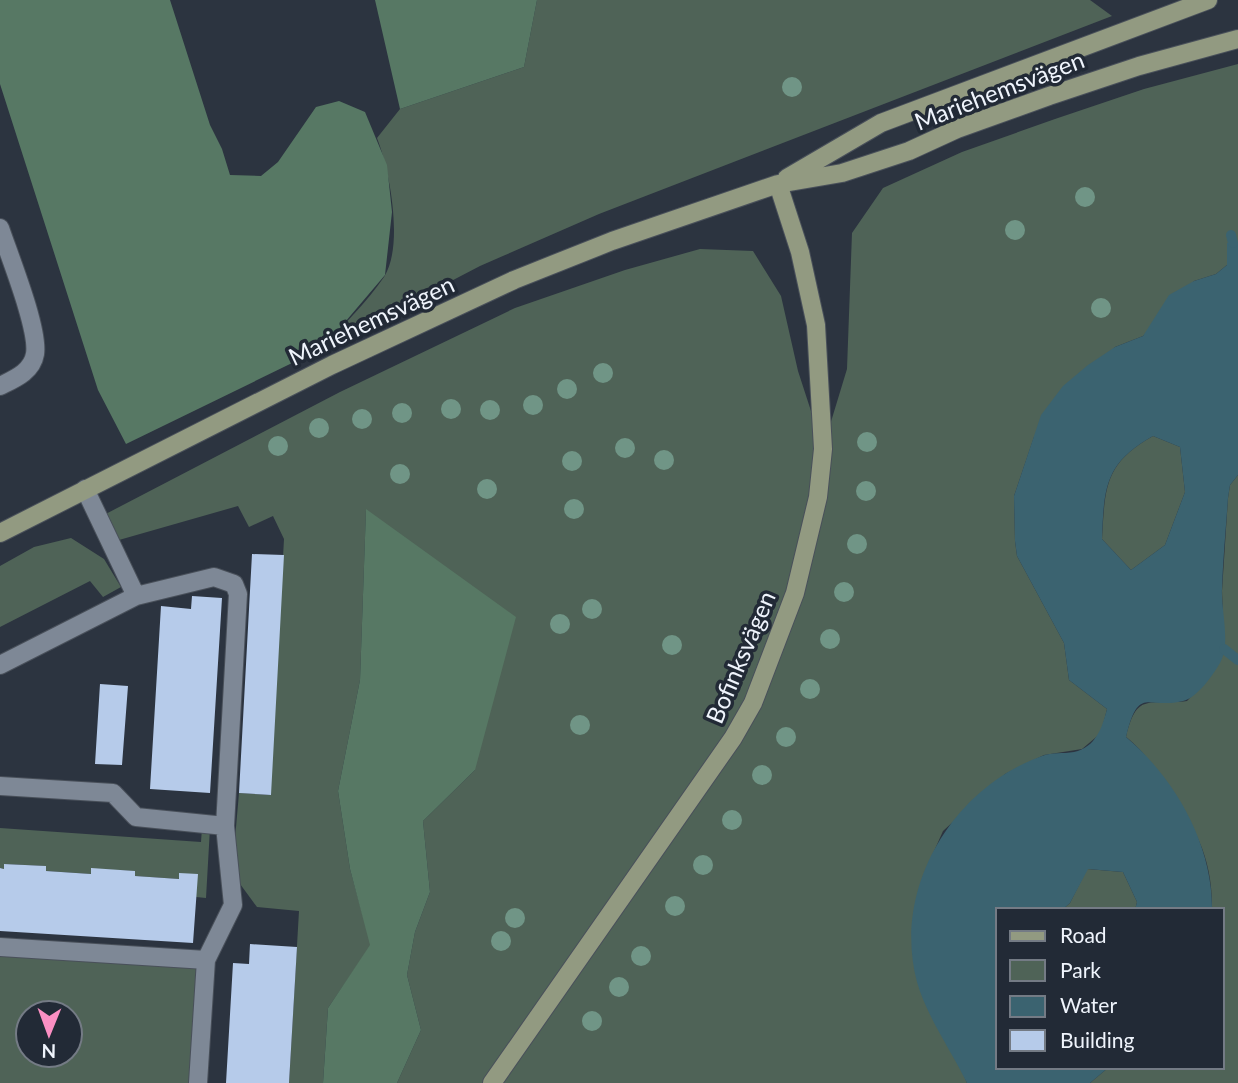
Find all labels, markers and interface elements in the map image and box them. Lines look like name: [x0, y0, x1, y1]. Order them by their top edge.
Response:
street label: Mariehemsvägen: [910, 44, 1088, 136]
street label: Mariehemsvägen: [284, 269, 458, 371]
street label: Bofinksvägen: [699, 587, 781, 727]
legend: [996, 908, 1224, 1069]
text: Road: [1060, 922, 1107, 947]
text: Park: [1060, 957, 1101, 982]
text: Water: [1060, 992, 1117, 1017]
north arrow: [14, 999, 84, 1069]
text: Building: [1060, 1027, 1135, 1052]
text: N: [41, 1040, 56, 1063]

